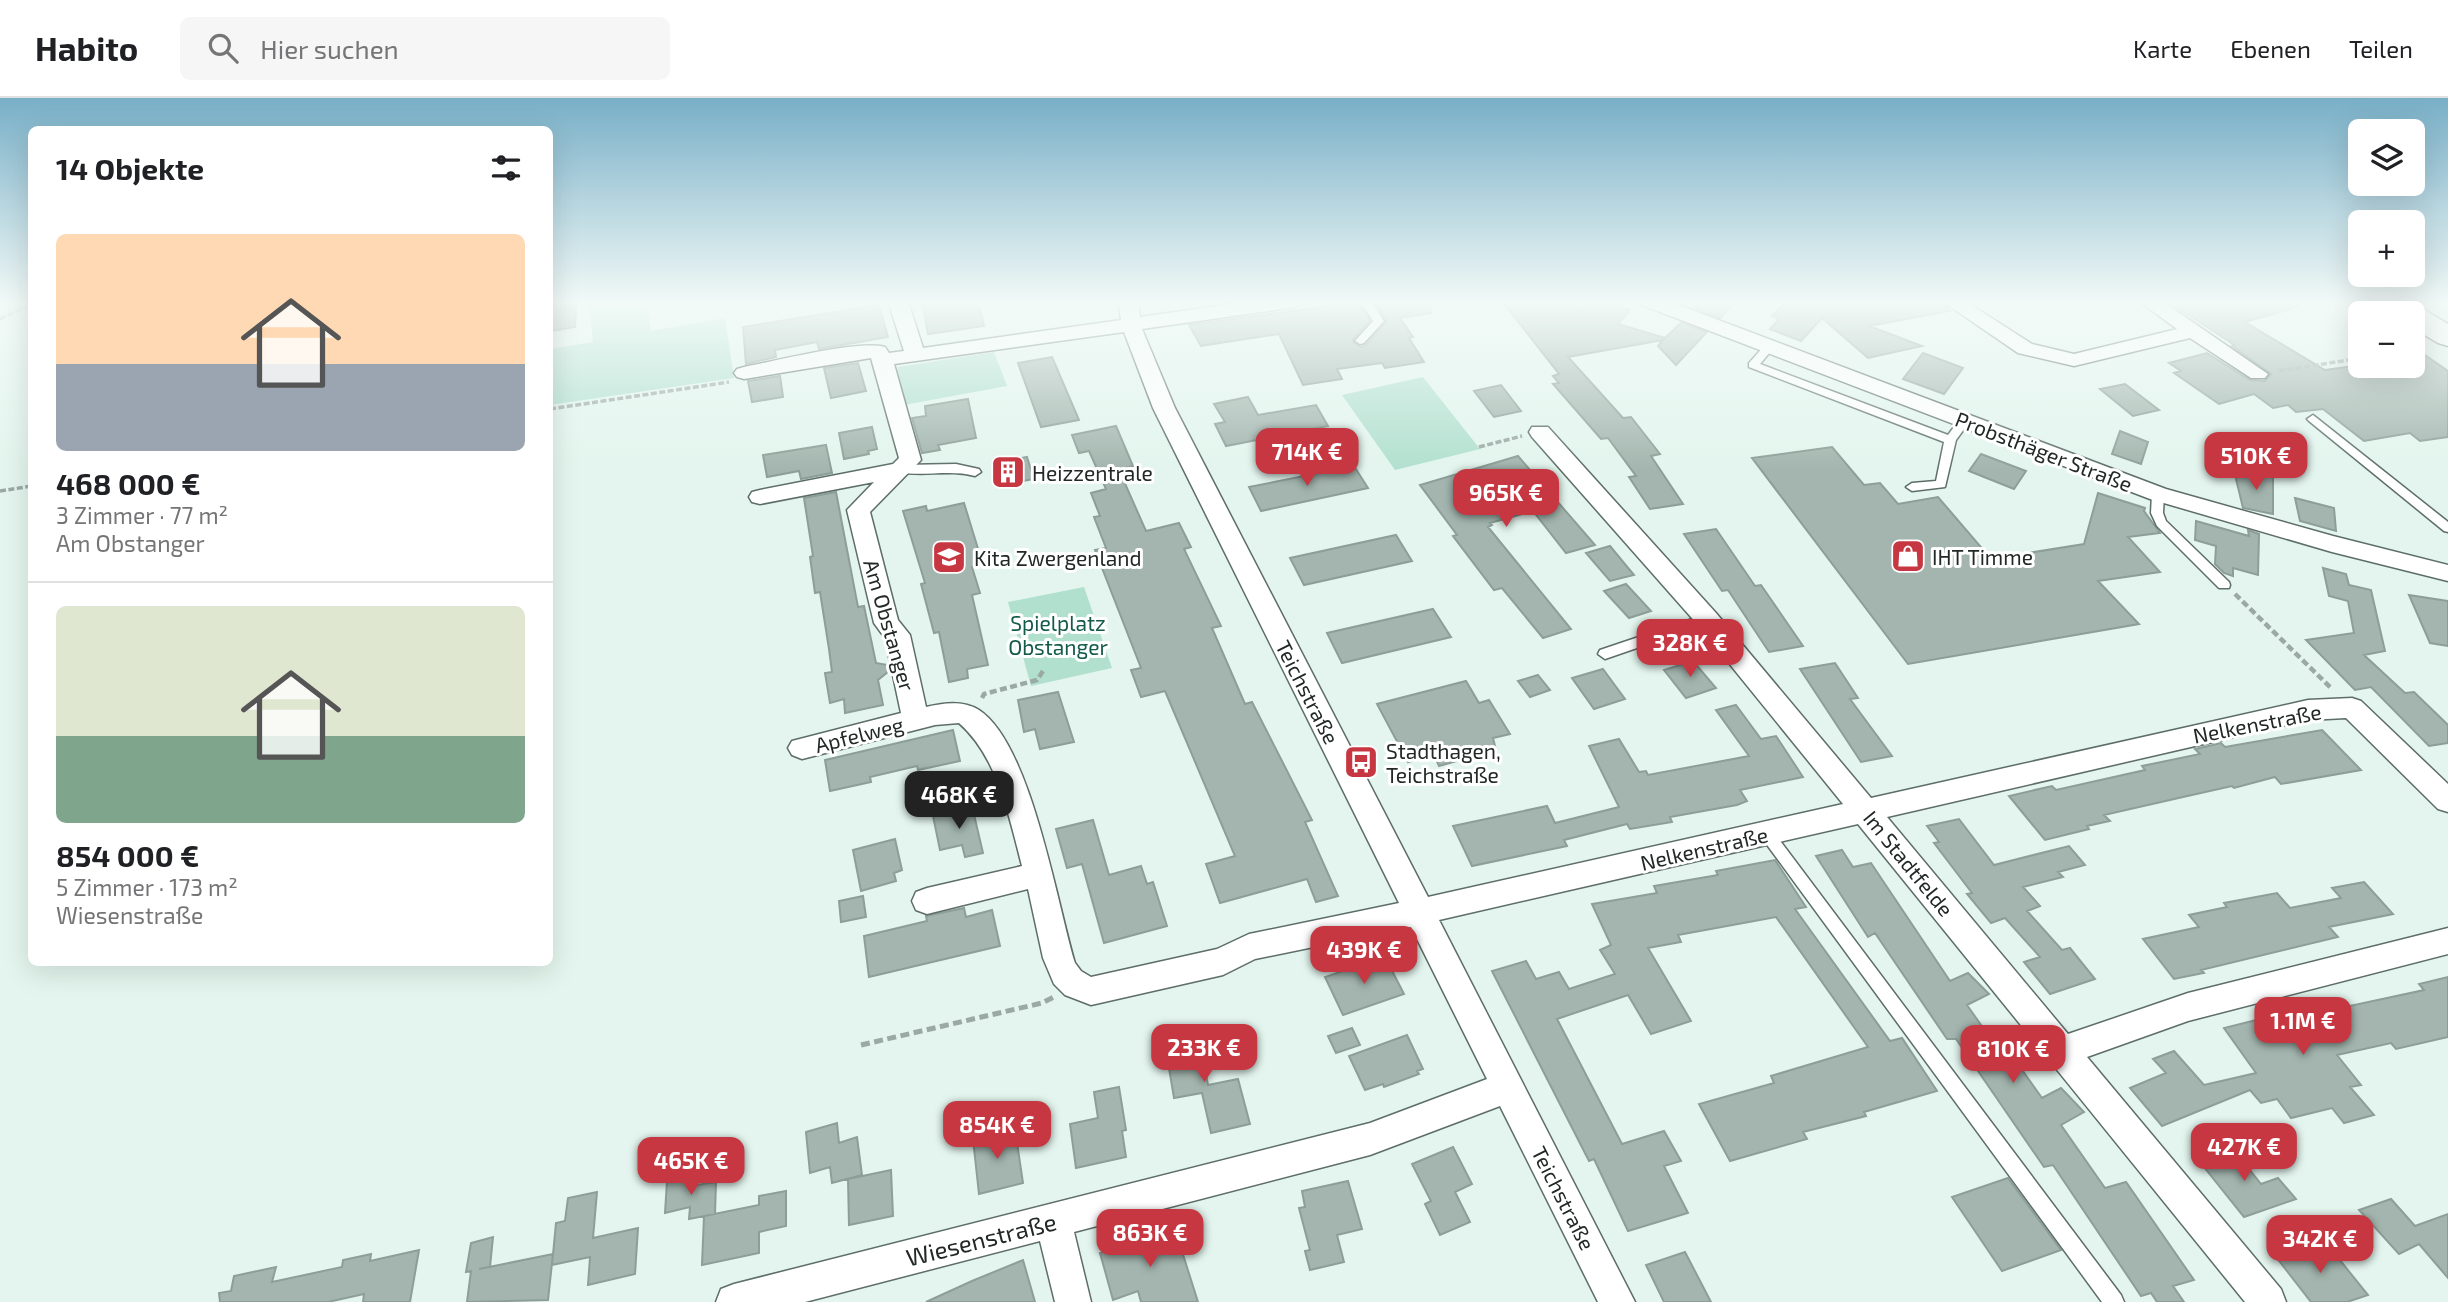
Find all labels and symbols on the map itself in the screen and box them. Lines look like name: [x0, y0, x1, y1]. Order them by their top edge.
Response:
street label: Probsthäger Straße: [1952, 406, 2136, 496]
pin: 714K €: [1250, 428, 1364, 488]
pin: 510K €: [2199, 432, 2313, 492]
building icon: Heizzentrale: [989, 453, 1027, 491]
place label: Heizzentrale: [1032, 460, 1153, 485]
pin: 965K €: [1449, 470, 1563, 529]
shop icon: IHT Timme: [1889, 537, 1927, 575]
school or university icon: Kita Zwergenland: [930, 538, 968, 576]
place label: IHT Timme: [1932, 544, 2033, 569]
place label: Kita Zwergenland: [974, 545, 1142, 570]
street label: Am Obstanger: [859, 556, 921, 694]
park label: Spielplatz Obstanger: [1008, 610, 1108, 659]
pin: 328K €: [1633, 620, 1747, 679]
street label: Teichstraße: [1271, 636, 1345, 748]
street label: Nelkenstraße: [2191, 698, 2323, 748]
street label: Apfelweg: [812, 711, 906, 757]
place label: Stadthagen, Teichstraße: [1386, 738, 1501, 787]
bus stop icon: Stadthagen, Teichstraße: [1342, 743, 1380, 781]
pin: 468K €: [902, 772, 1016, 831]
street label: Im Stadtfelde: [1859, 805, 1959, 921]
street label: Nelkenstraße: [1638, 821, 1770, 875]
pin: 439K €: [1307, 926, 1421, 986]
pin: 1.1M €: [2246, 998, 2360, 1057]
pin: 233K €: [1147, 1024, 1261, 1084]
pin: 810K €: [1956, 1026, 2070, 1085]
pin: 854K €: [940, 1102, 1054, 1161]
pin: 427K €: [2187, 1124, 2301, 1183]
pin: 465K €: [634, 1138, 748, 1197]
street label: Teichstraße: [1527, 1142, 1601, 1254]
street label: Wiesenstraße: [903, 1206, 1059, 1272]
pin: 863K €: [1093, 1210, 1207, 1269]
pin: 342K €: [2263, 1216, 2377, 1275]

